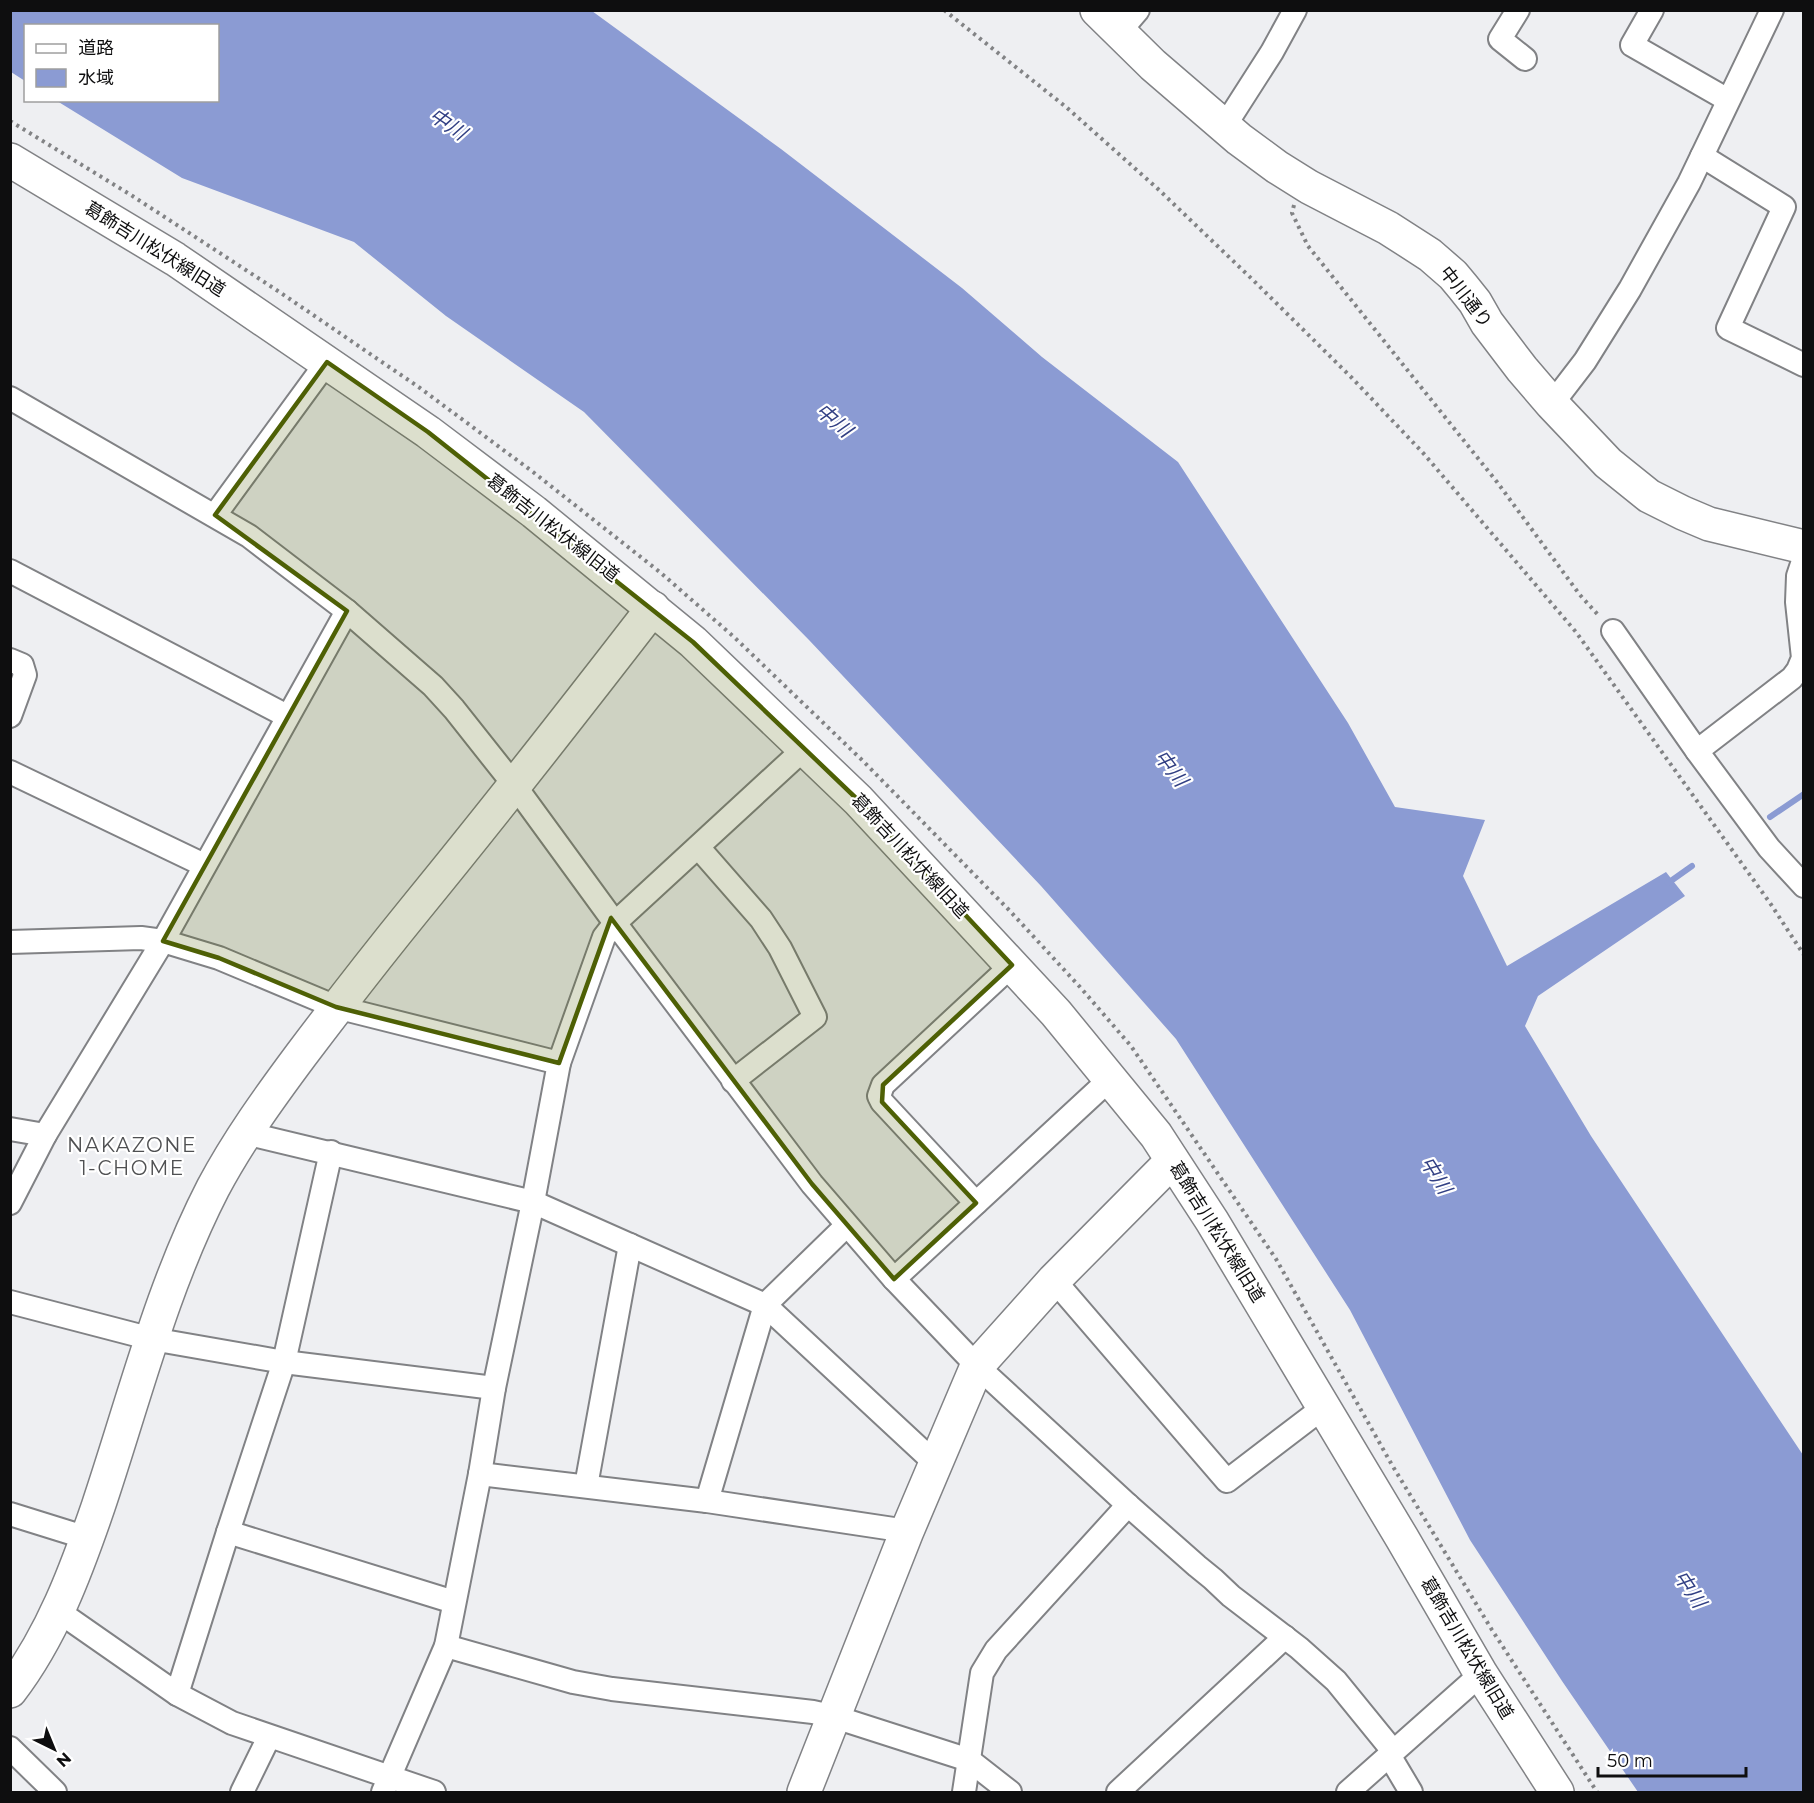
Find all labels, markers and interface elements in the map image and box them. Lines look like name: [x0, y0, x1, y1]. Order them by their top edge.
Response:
legend: [24, 24, 219, 102]
text: 道路: [78, 37, 114, 59]
text: 水域: [78, 67, 114, 89]
water label: 中川: [425, 103, 473, 146]
street label: 葛飾吉川松伏線旧道: [80, 197, 230, 301]
street label: 中川通り: [1435, 262, 1497, 332]
water label: 中川: [811, 398, 858, 443]
street label: 葛飾吉川松伏線旧道: [482, 469, 624, 587]
water label: 中川: [1149, 745, 1194, 793]
street label: 葛飾吉川松伏線旧道: [847, 789, 973, 923]
district label: NAKAZONE 1-CHOME: [67, 1133, 197, 1180]
water label: 中川: [1415, 1152, 1458, 1200]
street label: 葛飾吉川松伏線旧道: [1165, 1157, 1269, 1307]
water label: 中川: [1669, 1566, 1712, 1614]
street label: 葛飾吉川松伏線旧道: [1416, 1573, 1518, 1723]
north arrow: [24, 1719, 84, 1779]
scale bar: [1598, 1740, 1746, 1778]
text: N: [53, 1748, 75, 1771]
text: 50 m: [1607, 1750, 1653, 1772]

